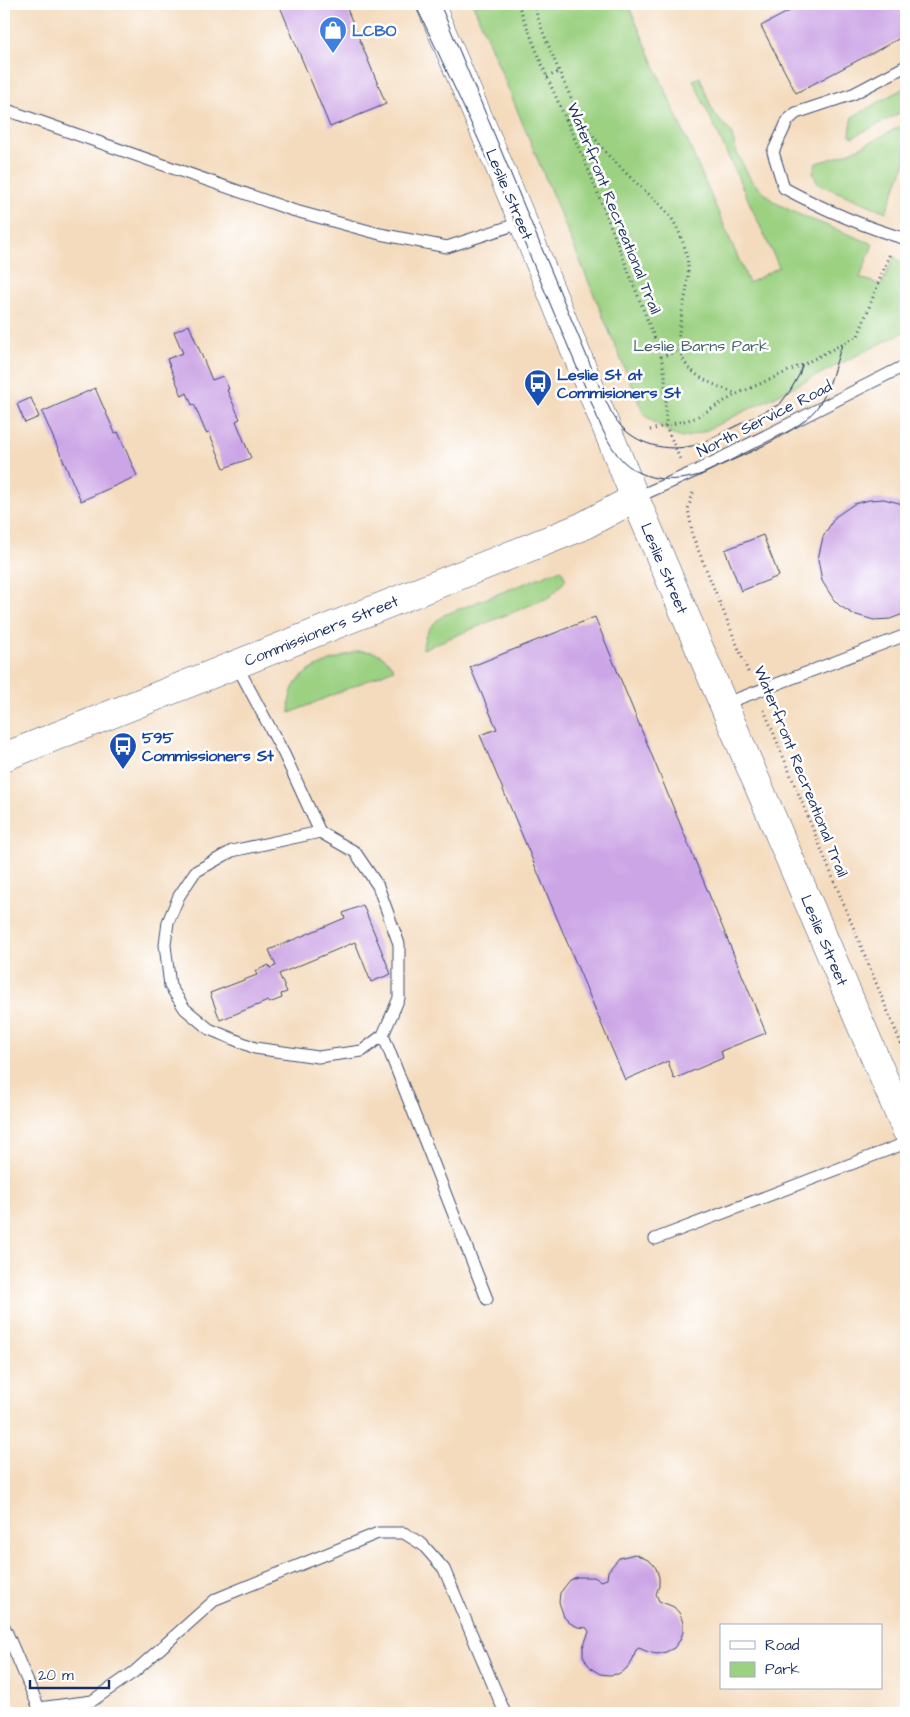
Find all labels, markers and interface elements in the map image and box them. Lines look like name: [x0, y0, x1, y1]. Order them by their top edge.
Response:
shop icon: LCBO: [318, 15, 348, 54]
place label: LCBO: [352, 20, 397, 42]
street label: Waterfront Recreational Trail: [562, 99, 667, 317]
street label: Leslie Street: [480, 145, 538, 244]
park label: Leslie Barns Park: [633, 335, 769, 357]
place label: Leslie St at Commisioners St: [557, 364, 681, 404]
bus stop icon: Leslie St at Commisioners St: [523, 368, 553, 407]
street label: North Service Road: [693, 375, 836, 463]
street label: Leslie Street: [635, 519, 693, 618]
street label: Commissioners Street: [241, 590, 402, 672]
street label: Waterfront Recreational Trail: [749, 662, 854, 880]
place label: 595 Commissioners St: [142, 727, 274, 767]
bus stop icon: 595 Commissioners St: [108, 731, 138, 770]
street label: Leslie Street: [795, 891, 853, 990]
legend: [720, 1624, 882, 1690]
text: Road: [765, 1635, 800, 1656]
scale bar: [30, 1657, 109, 1689]
text: Park: [765, 1659, 800, 1680]
text: 20 m: [38, 1665, 74, 1686]

